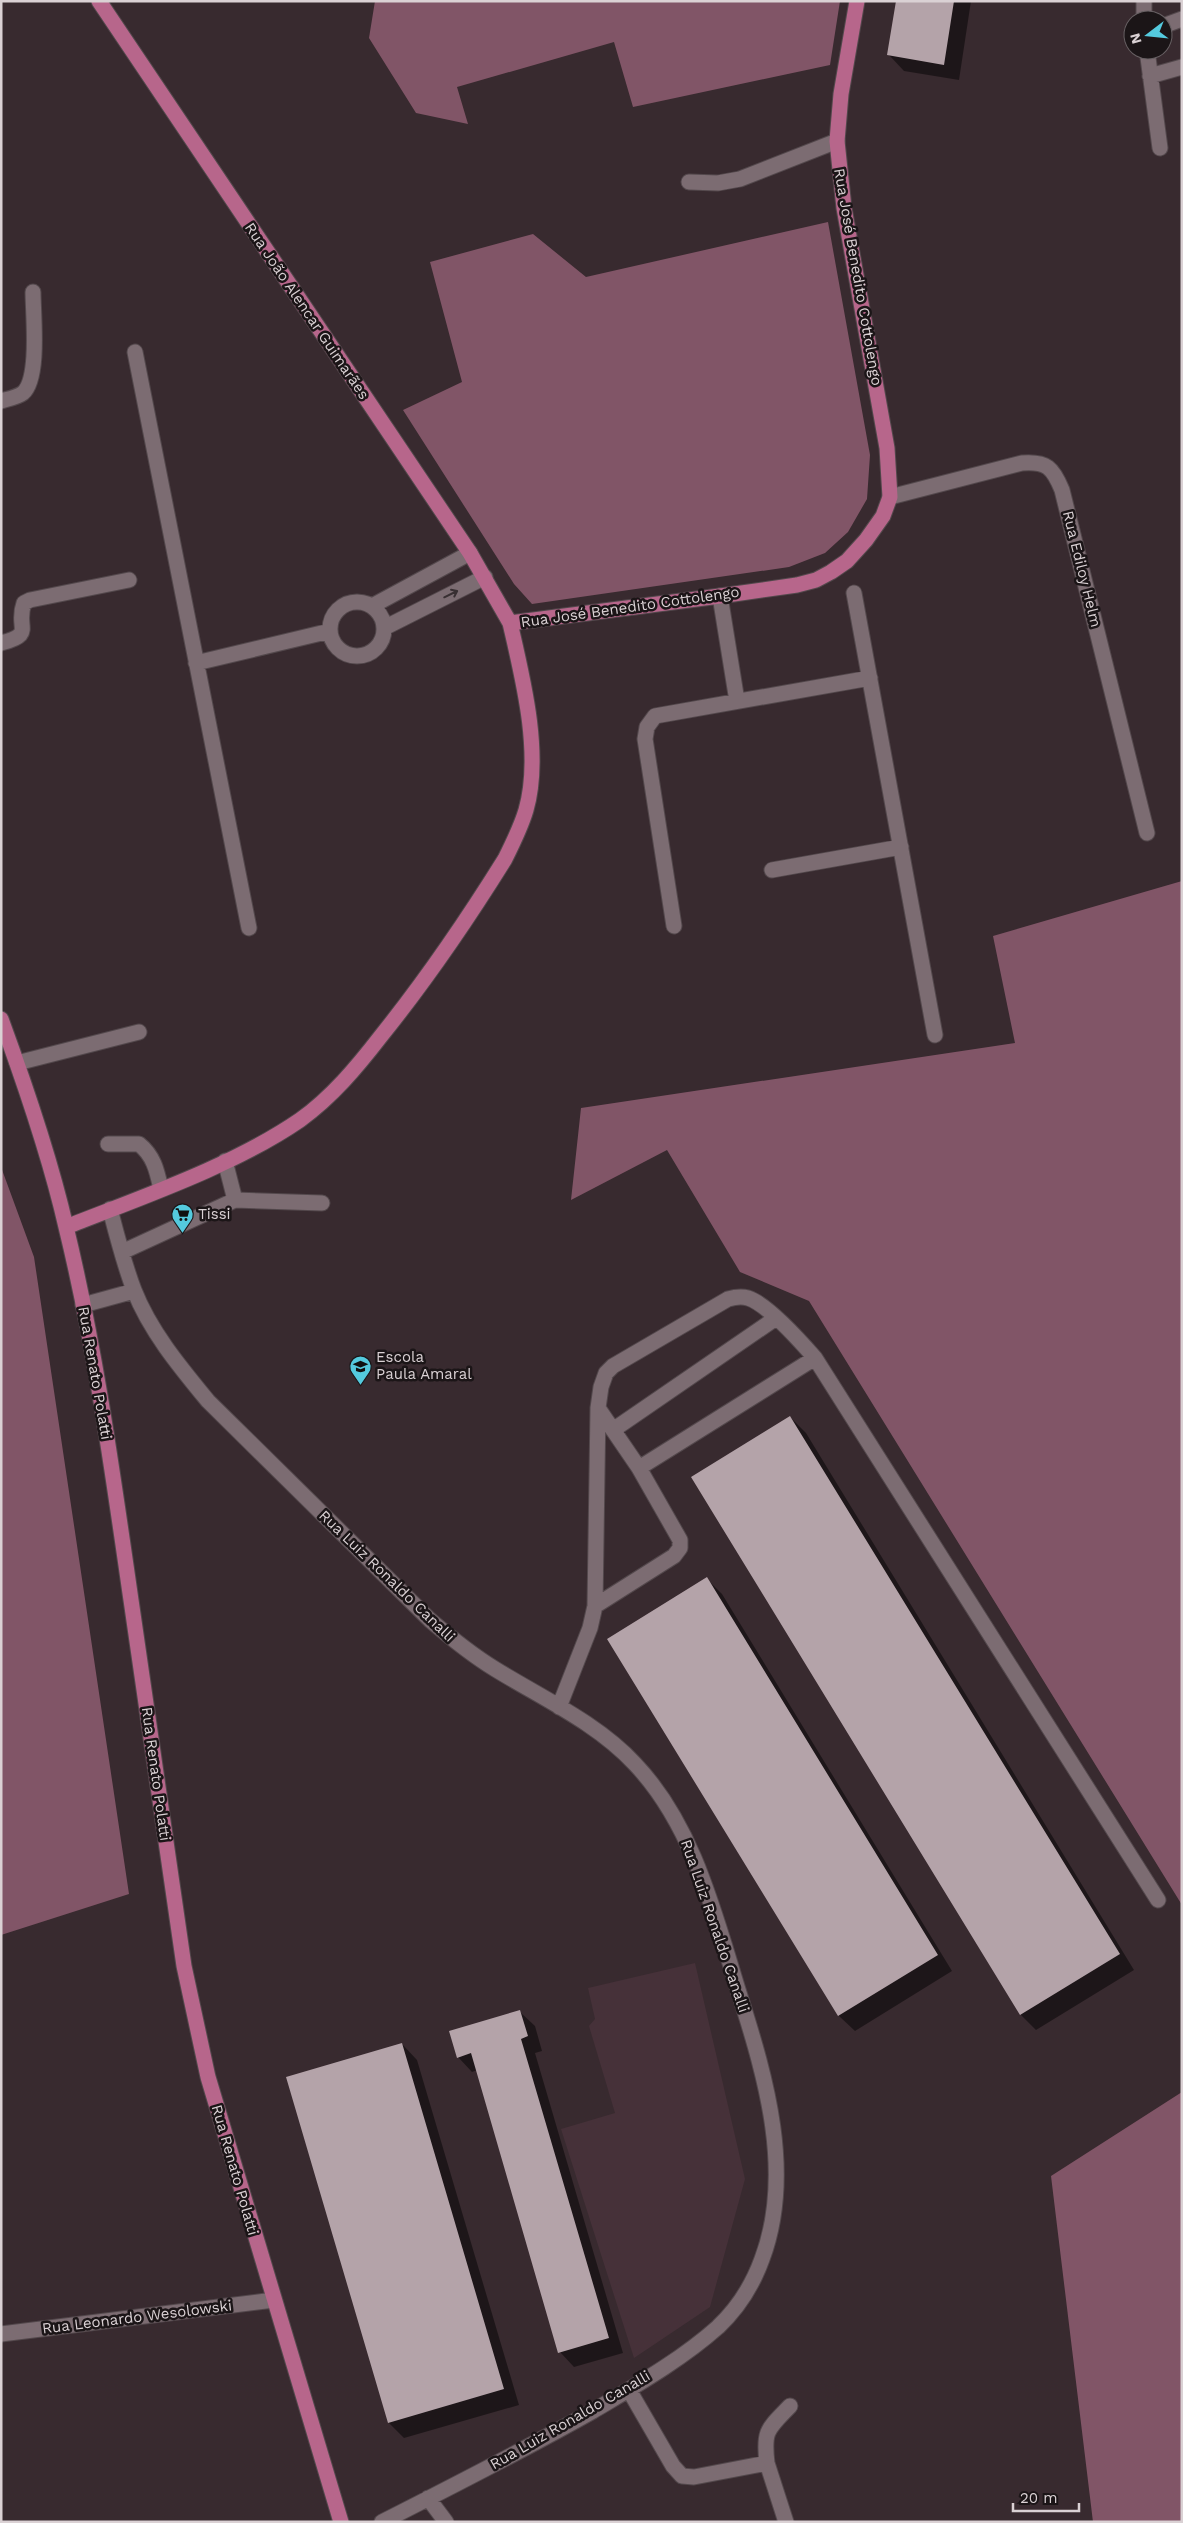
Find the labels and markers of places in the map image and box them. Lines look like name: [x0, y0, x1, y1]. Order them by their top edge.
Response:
supermarket icon: Tissi: [170, 1202, 194, 1233]
place label: Tissi: [198, 1205, 231, 1223]
place label: Escola Paula Amaral: [376, 1348, 472, 1383]
school or university icon: Escola Paula Amaral: [348, 1354, 372, 1385]

